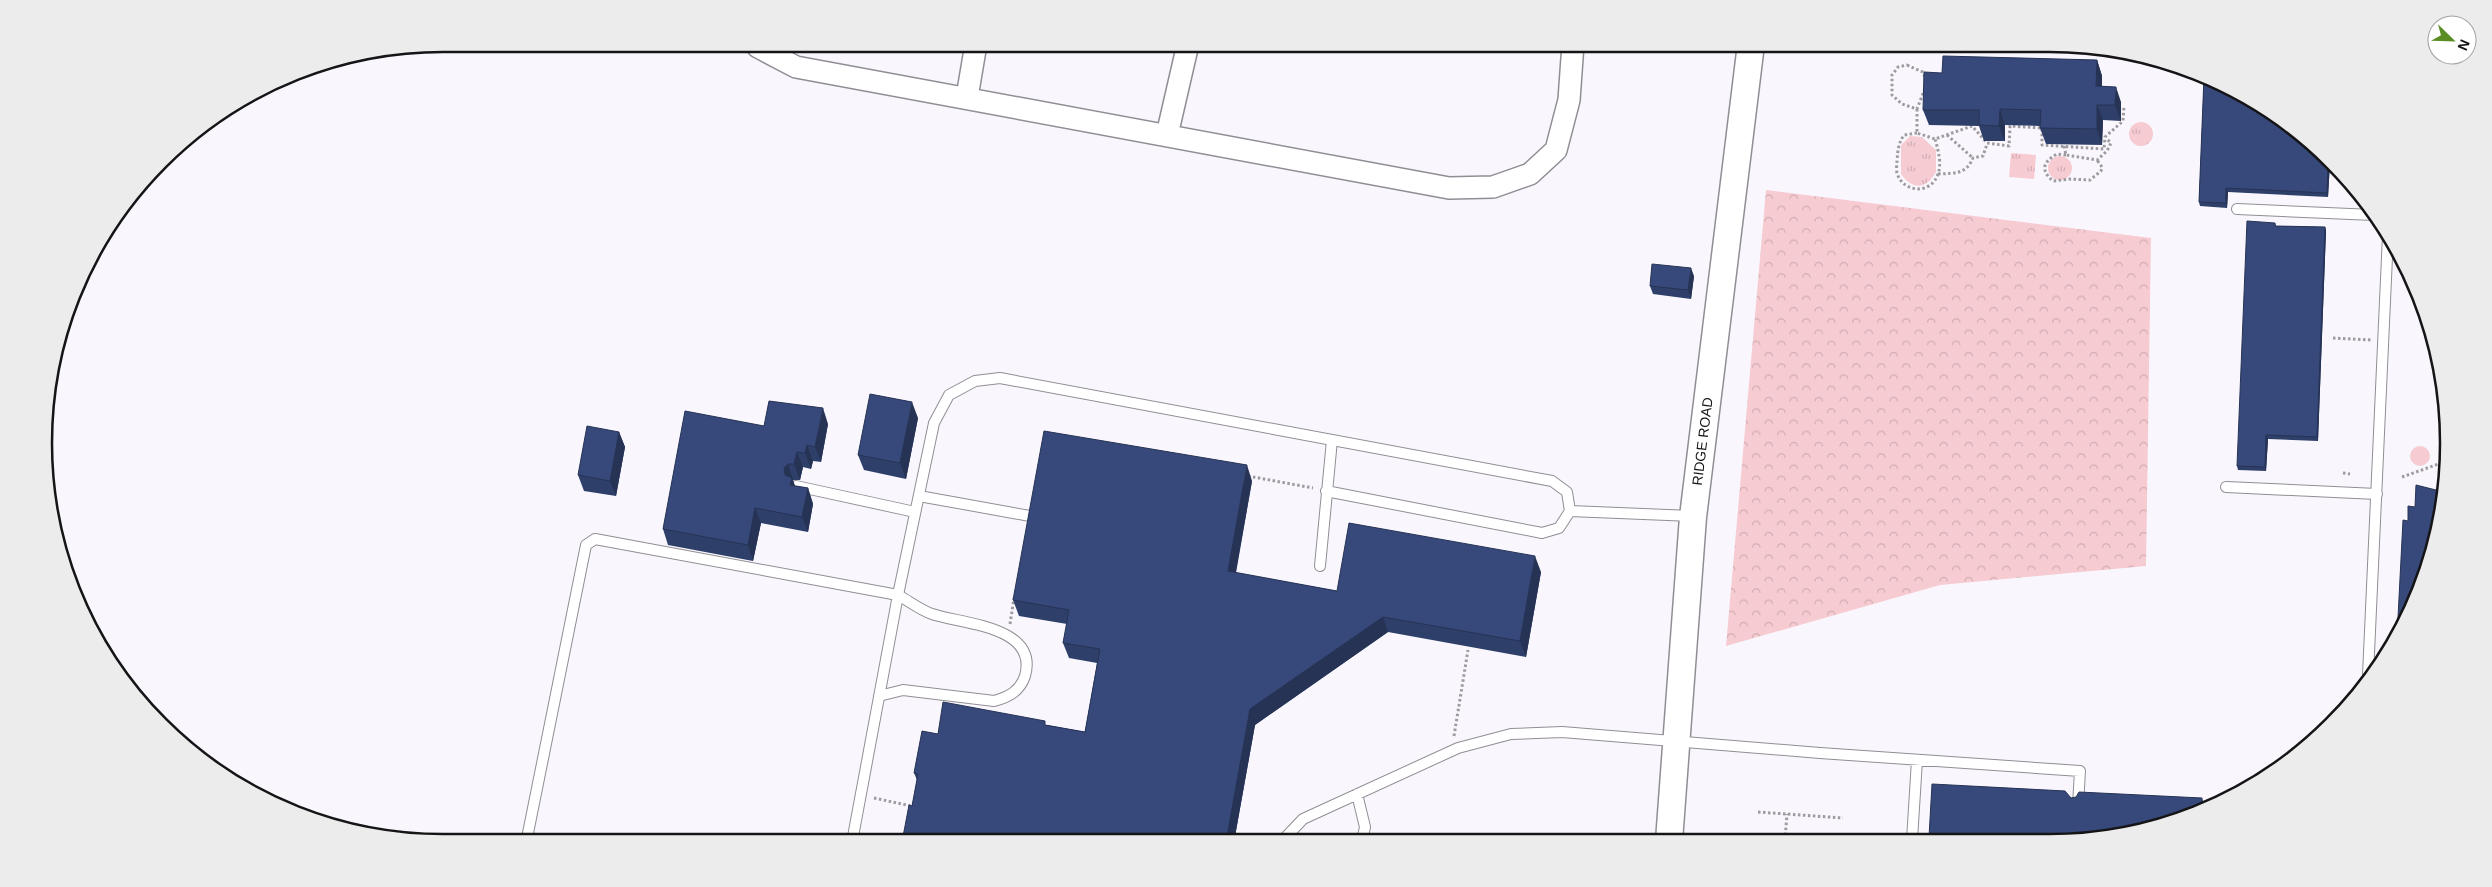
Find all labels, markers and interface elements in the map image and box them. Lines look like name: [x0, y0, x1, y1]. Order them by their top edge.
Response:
north arrow: [2427, 15, 2477, 65]
text: N: [2455, 37, 2473, 53]
street label: RIDGE ROAD: [1689, 396, 1716, 486]

